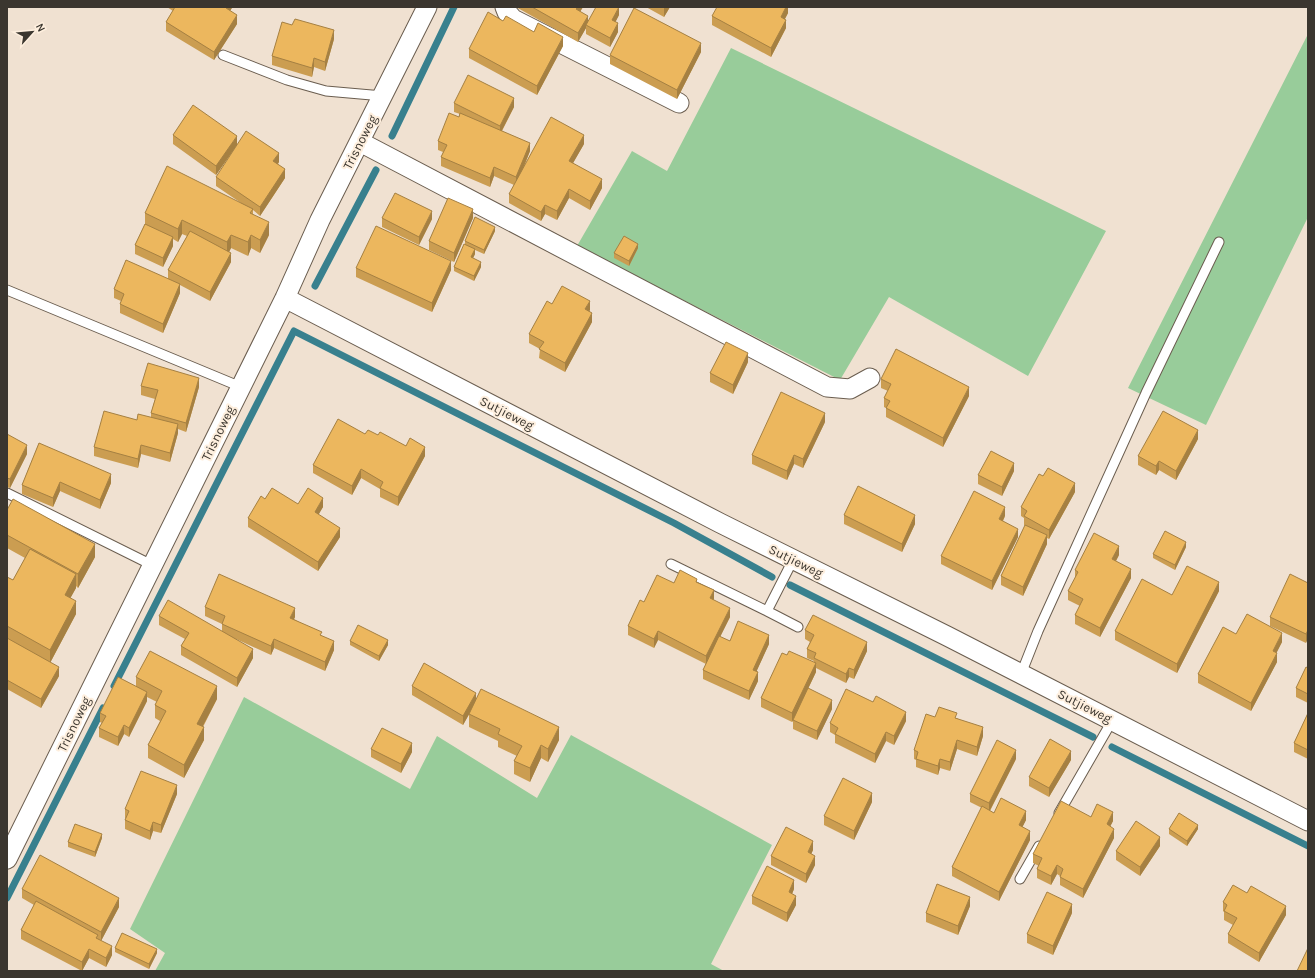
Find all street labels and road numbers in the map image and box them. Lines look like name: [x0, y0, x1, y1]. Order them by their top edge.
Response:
street label: Trisnoweg: [340, 112, 380, 172]
street label: Sutjieweg: [477, 393, 537, 433]
street label: Trisnoweg: [198, 402, 238, 463]
street label: Sutjieweg: [766, 541, 826, 581]
street label: Sutjieweg: [1055, 686, 1115, 726]
street label: Trisnoweg: [54, 693, 94, 754]

